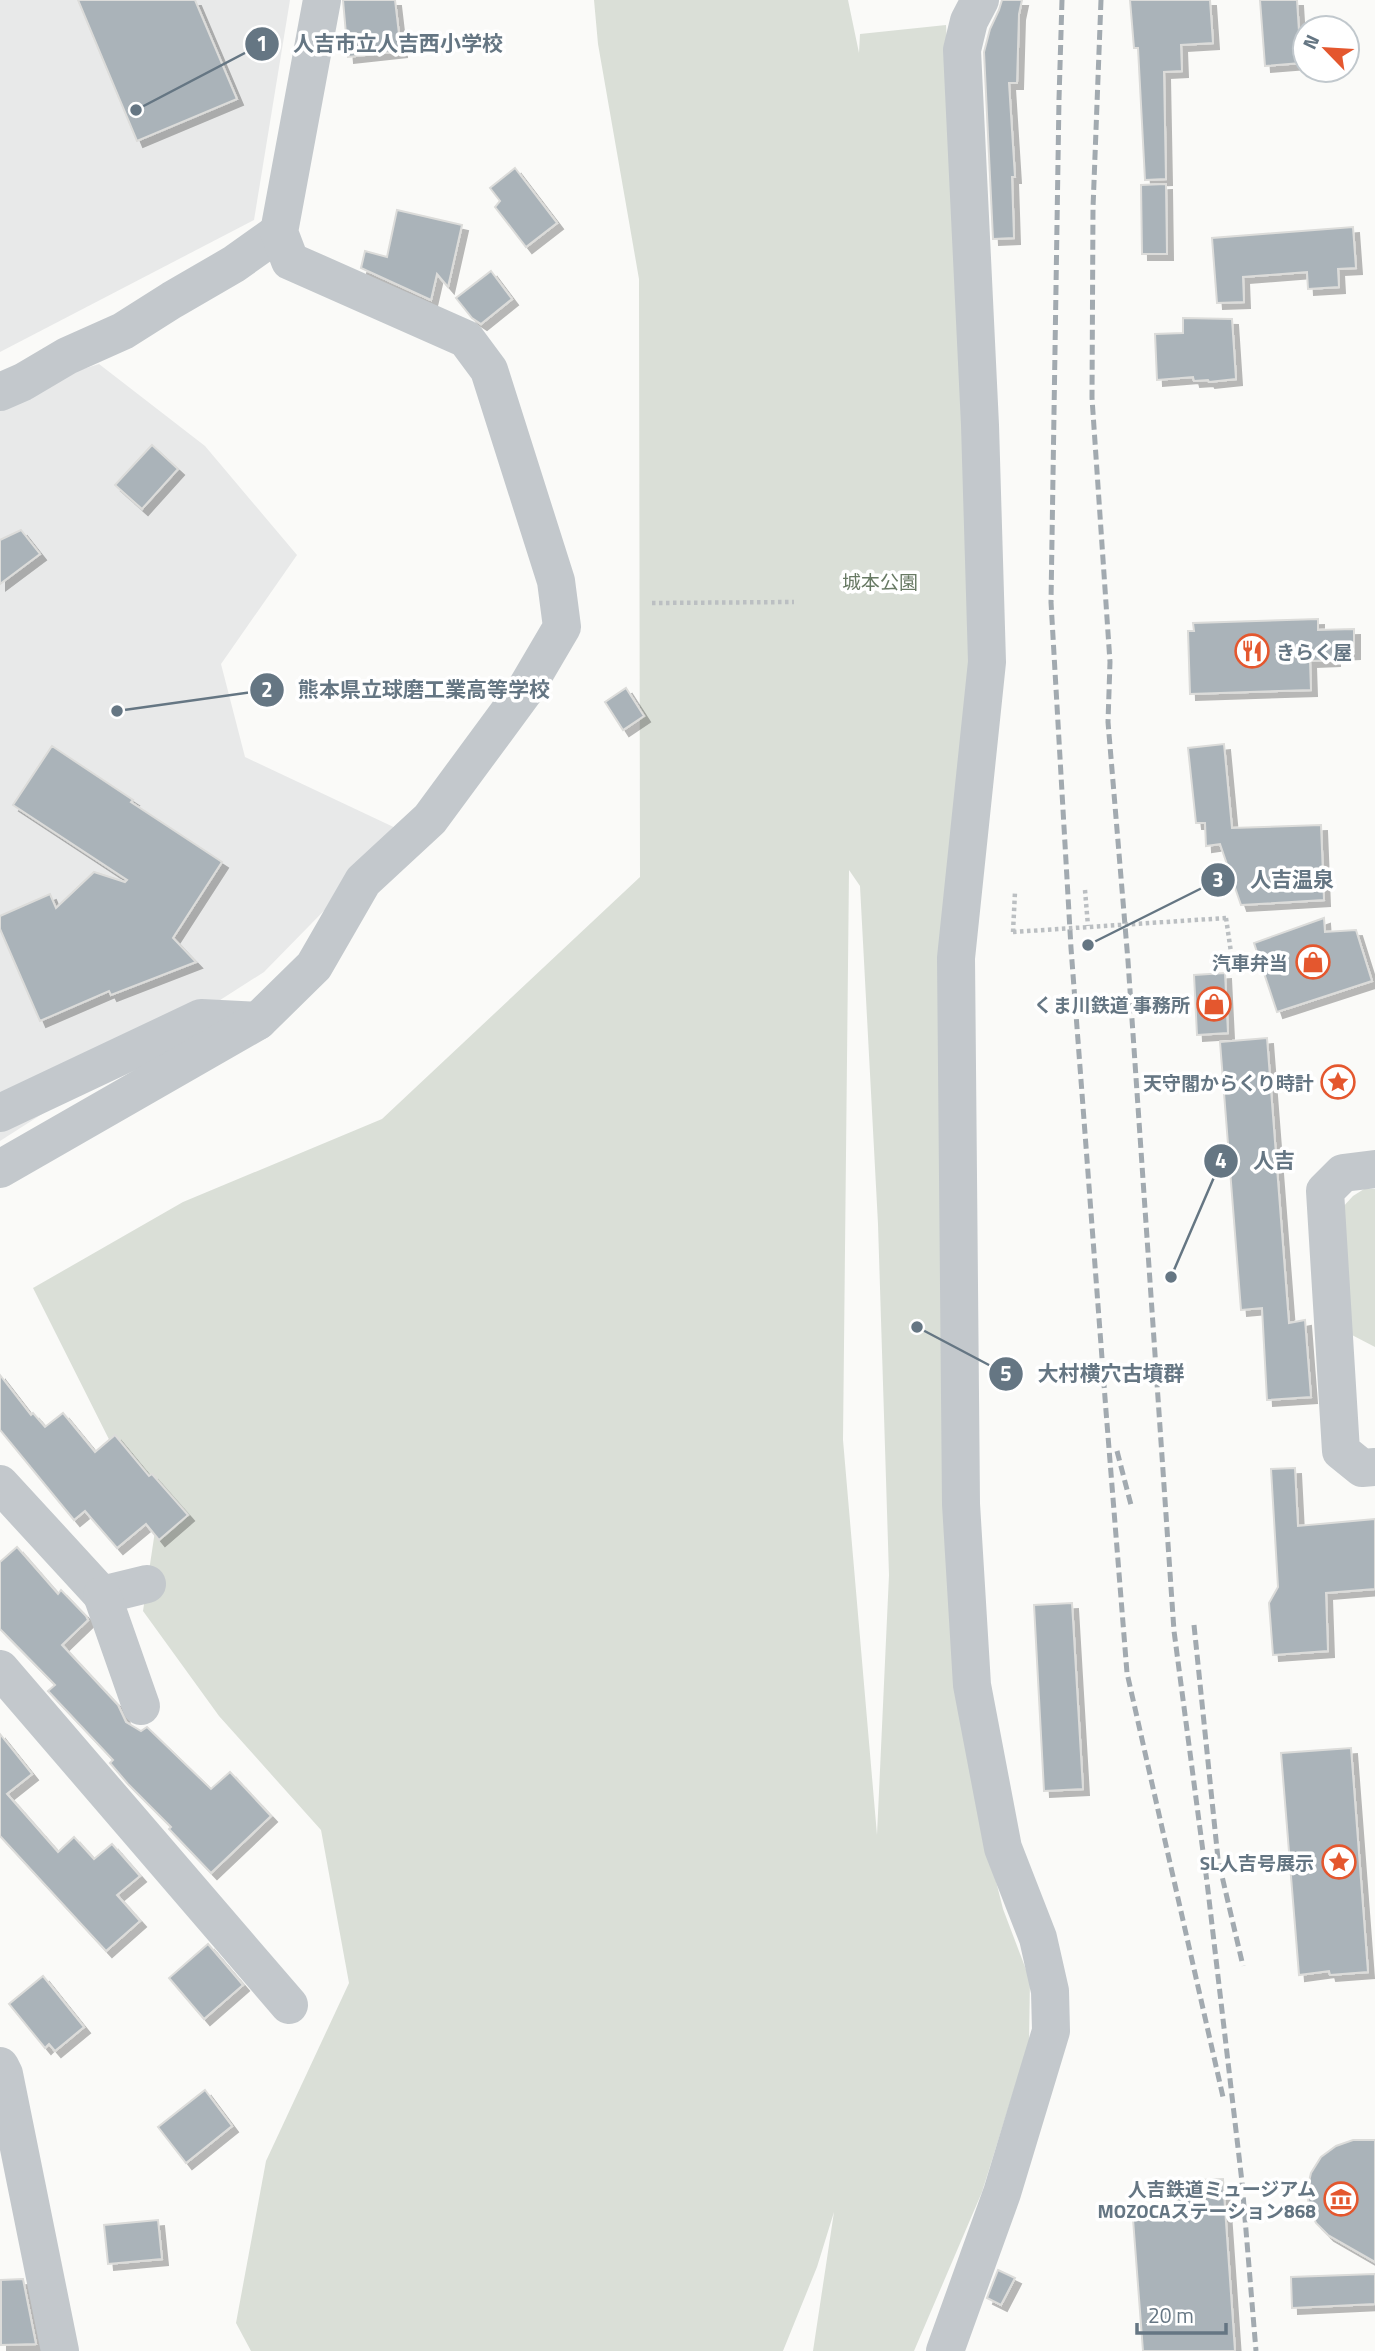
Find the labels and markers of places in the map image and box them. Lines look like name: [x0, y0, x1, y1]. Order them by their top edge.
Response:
callout: 人吉市立人吉西小学校: [244, 23, 517, 65]
restaurant icon: きらく屋: [1233, 632, 1271, 670]
place label: きらく屋: [1276, 637, 1352, 666]
callout: 熊本県立球磨工業高等学校: [249, 669, 564, 711]
callout: 人吉温泉: [1201, 859, 1348, 901]
shop icon: 汽車弁当: [1294, 943, 1332, 981]
place label: 汽車弁当: [1212, 948, 1288, 977]
shop icon: くま川鉄道 事務所: [1195, 985, 1233, 1023]
place label: くま川鉄道 事務所: [1034, 990, 1190, 1019]
place icon: 天守閣からくり時計: [1319, 1063, 1357, 1101]
place label: 天守閣からくり時計: [1143, 1068, 1314, 1097]
callout: 人吉: [1204, 1140, 1309, 1182]
callout: 大村横穴古墳群: [989, 1353, 1199, 1395]
place icon: SL人吉号展示: [1320, 1843, 1358, 1881]
place label: SL人吉号展示: [1200, 1848, 1314, 1877]
place label: 人吉鉄道ミュージアム MOZOCAステーション868: [1098, 2174, 1316, 2225]
museum icon: 人吉鉄道ミュージアム MOZOCAステーション868: [1322, 2180, 1360, 2218]

